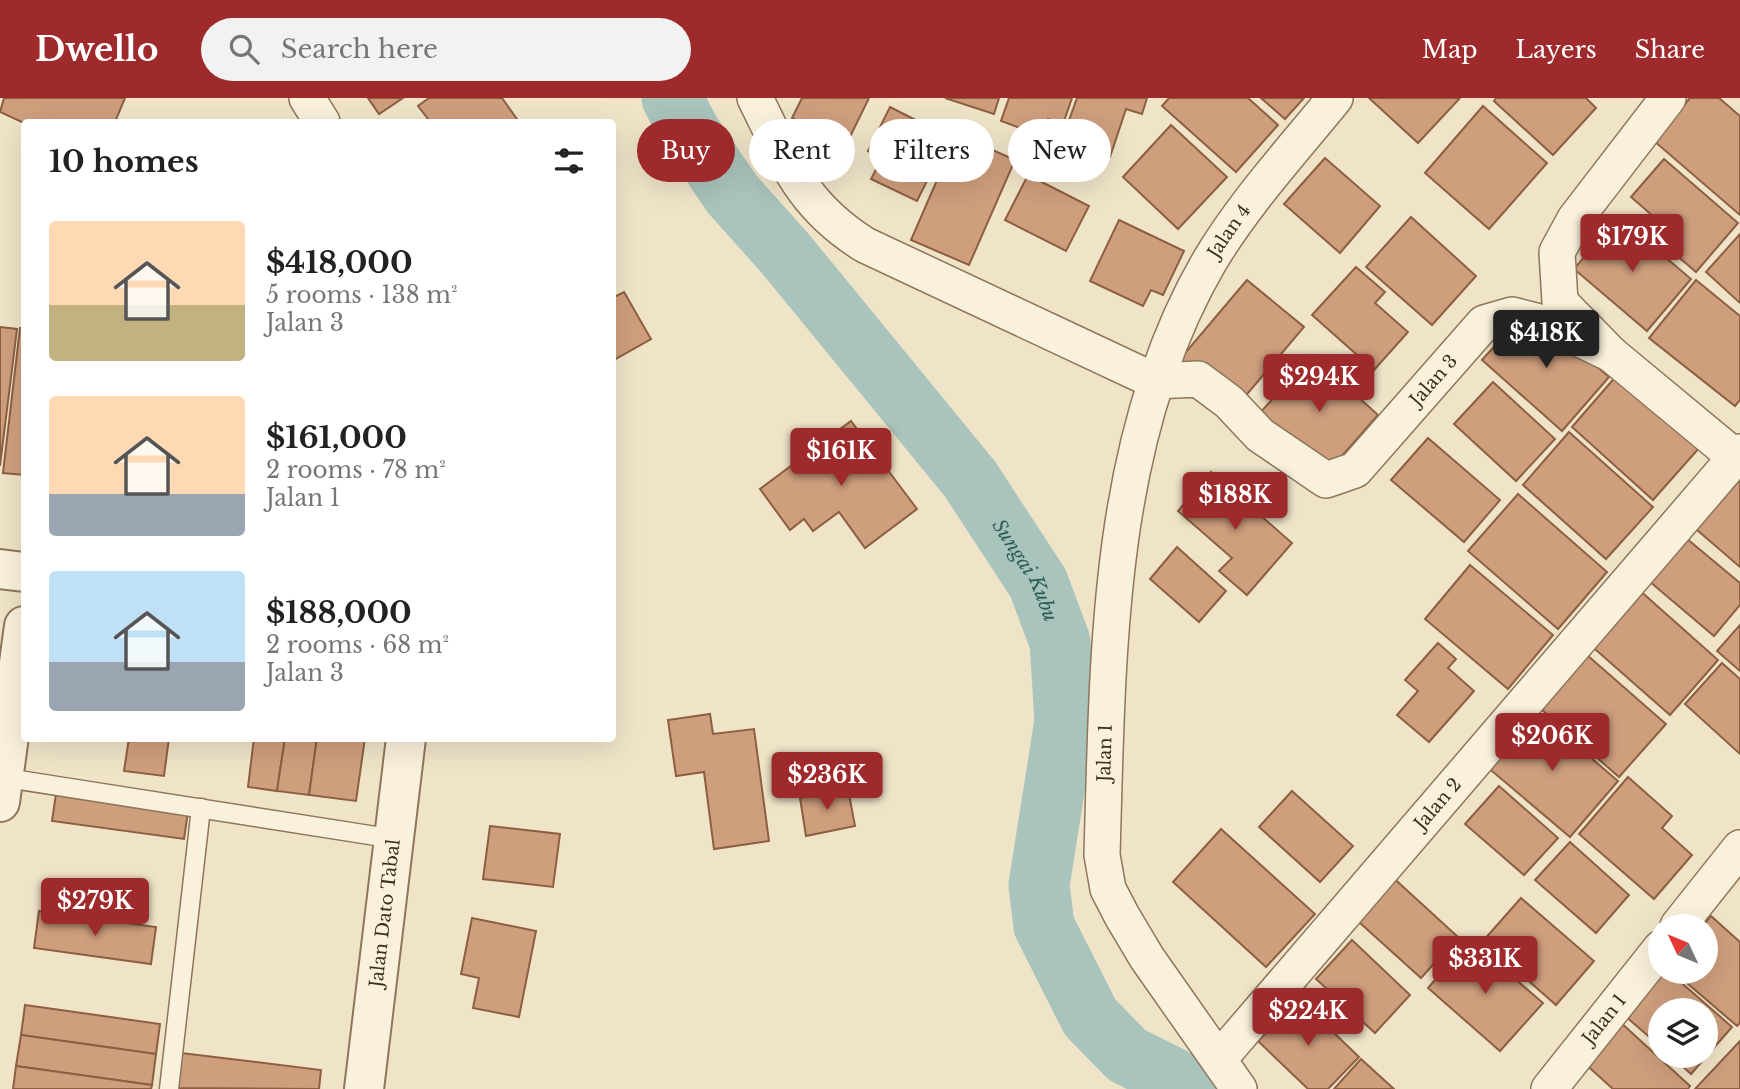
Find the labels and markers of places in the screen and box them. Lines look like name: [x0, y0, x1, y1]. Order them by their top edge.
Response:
pin: $179K: [1583, 214, 1681, 274]
pin: $418K: [1497, 310, 1595, 370]
pin: $294K: [1270, 354, 1368, 414]
pin: $161K: [792, 428, 890, 488]
pin: $188K: [1186, 472, 1284, 532]
pin: $206K: [1503, 714, 1601, 773]
pin: $236K: [778, 752, 876, 812]
pin: $279K: [46, 878, 144, 938]
pin: $331K: [1436, 936, 1534, 996]
pin: $224K: [1259, 988, 1357, 1048]

